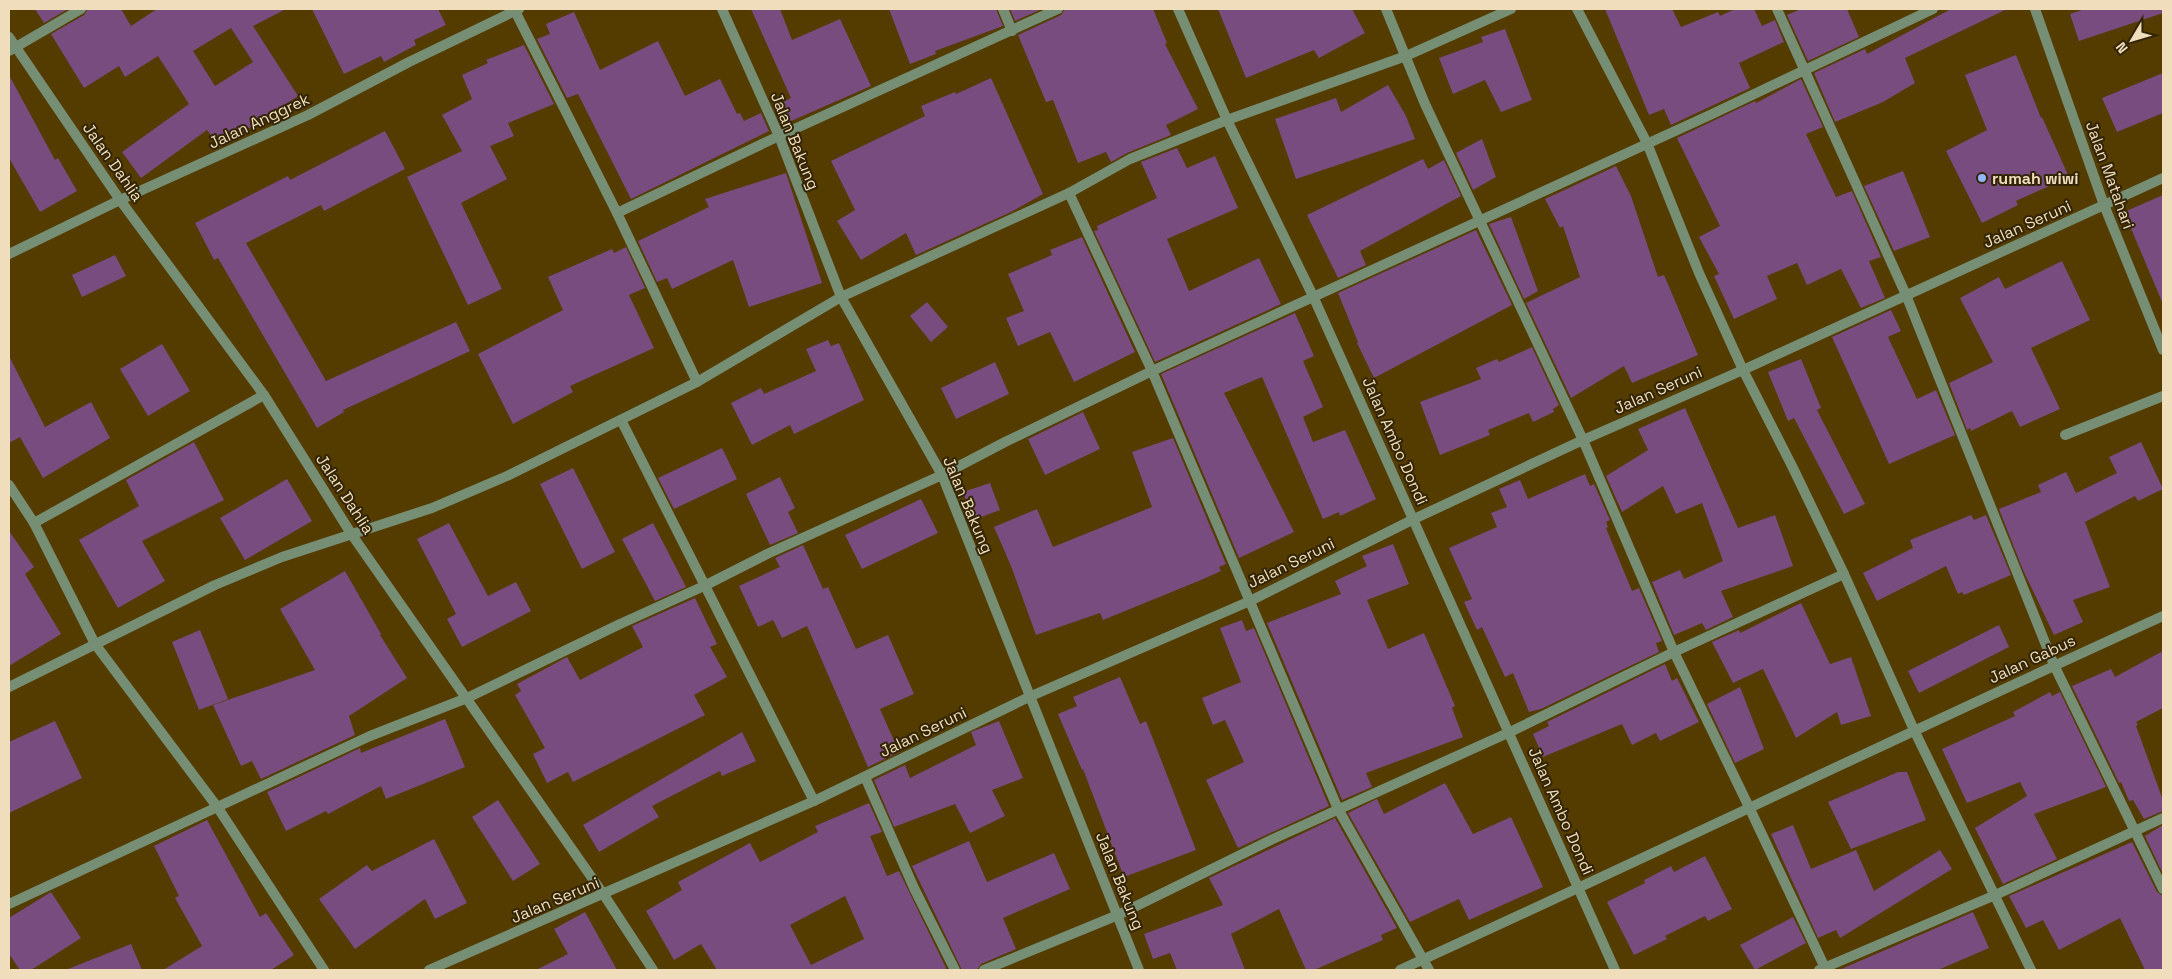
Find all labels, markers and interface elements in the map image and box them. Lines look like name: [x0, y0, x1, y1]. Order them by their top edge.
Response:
north arrow: [2107, 15, 2157, 65]
text: N: [2112, 39, 2132, 57]
street label: Jalan Anggrek: [205, 88, 313, 154]
street label: Jalan Bakung: [766, 89, 824, 193]
street label: Jalan Dahlia: [78, 118, 148, 206]
street label: Jalan Matahari: [2081, 118, 2139, 232]
place label: rumah wiwi: [1992, 168, 2079, 189]
marker: rumah wiwi: [1976, 172, 1988, 184]
street label: Jalan Seruni: [1980, 195, 2074, 253]
street label: Jalan Seruni: [1611, 361, 1705, 419]
street label: Jalan Ambo Dondi: [1357, 374, 1433, 508]
street label: Jalan Dahlia: [311, 450, 379, 538]
street label: Jalan Bakung: [938, 453, 998, 557]
street label: Jalan Seruni: [1244, 533, 1338, 593]
street label: Jalan Gabus: [1985, 630, 2079, 688]
street label: Jalan Seruni: [876, 702, 970, 762]
street label: Jalan Ambo Dondi: [1523, 744, 1599, 878]
street label: Jalan Bakung: [1091, 829, 1149, 933]
street label: Jalan Seruni: [508, 872, 602, 928]

